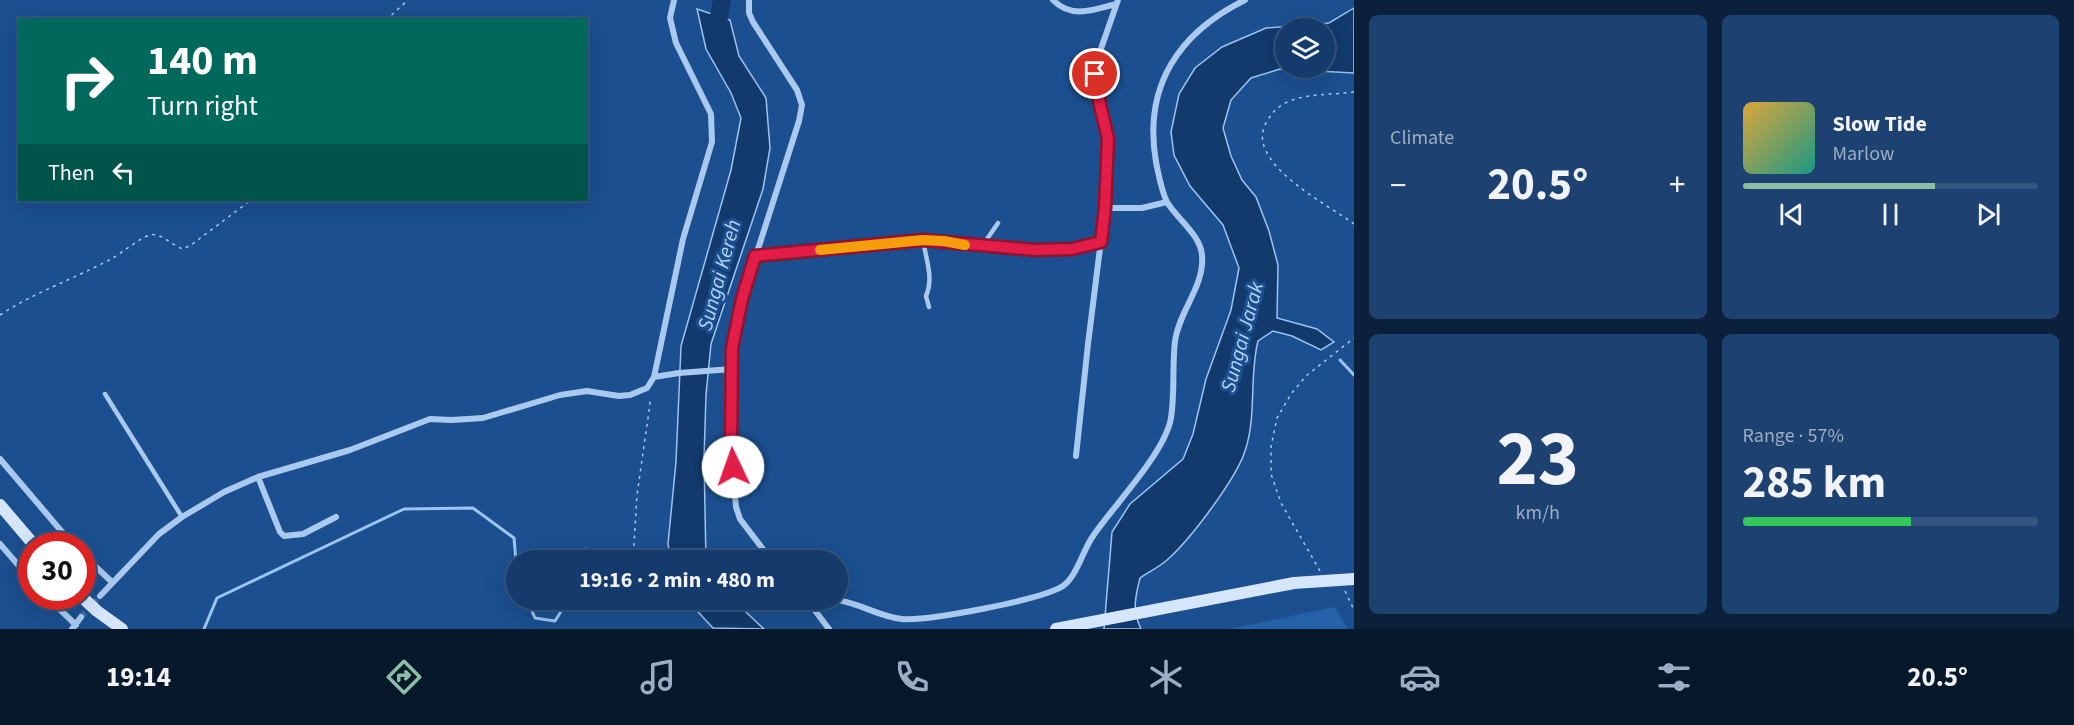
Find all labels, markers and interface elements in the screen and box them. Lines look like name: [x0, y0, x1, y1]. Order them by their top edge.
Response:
map controls: [1275, 18, 1335, 78]
button: layers: [1275, 18, 1335, 78]
text: 140 m: [147, 31, 258, 91]
icon: right: [48, 42, 126, 120]
pin: [1069, 48, 1120, 99]
icon: arrive: [1078, 57, 1111, 90]
text: Turn right: [147, 87, 258, 126]
text: Slow Tide: [1833, 108, 1927, 140]
text: Climate: [1390, 124, 1454, 152]
text: Marlow: [1833, 140, 1894, 168]
text: 20.5°: [1487, 153, 1588, 217]
icon: left: [107, 156, 140, 189]
text: Then: [48, 157, 95, 189]
text: −: [1390, 162, 1406, 209]
text: +: [1669, 162, 1686, 209]
icon: previous: [1775, 198, 1808, 231]
icon: pause: [1874, 198, 1907, 231]
icon: next: [1972, 198, 2005, 231]
water label: Sungai Kereh: [690, 216, 748, 334]
water label: Sungai Jarak: [1213, 277, 1271, 396]
text: 23: [1497, 404, 1579, 515]
text: Range · 57%: [1743, 422, 1844, 450]
position arrow: [701, 435, 765, 499]
text: 285 km: [1743, 451, 1886, 515]
text: km/h: [1516, 499, 1560, 527]
speed limit sign: 30: [18, 532, 96, 610]
text: 19:16 · 2 min · 480 m: [579, 564, 775, 596]
icon: directions: [383, 656, 425, 698]
icon: music: [637, 656, 679, 698]
icon: phone: [891, 656, 933, 698]
icon: climate: [1145, 656, 1187, 698]
icon: car: [1399, 656, 1441, 698]
icon: filters: [1653, 656, 1695, 698]
text: 19:14: [106, 658, 171, 697]
text: 20.5°: [1907, 658, 1968, 697]

